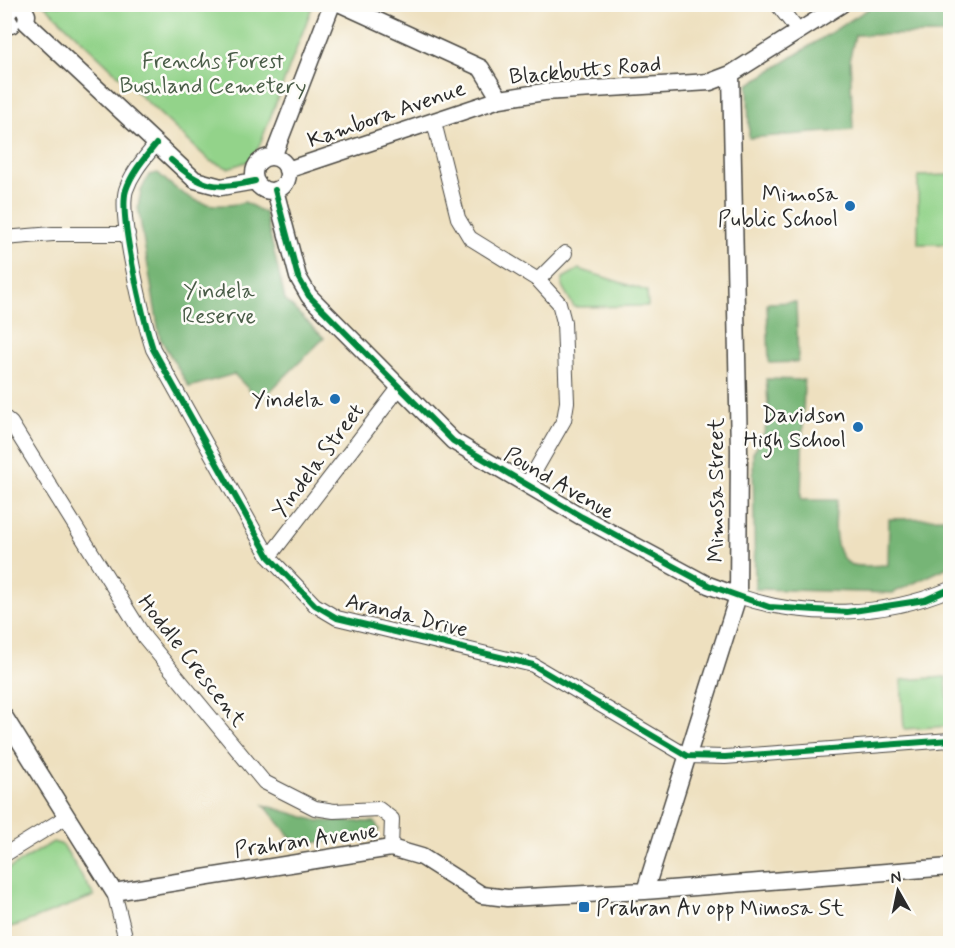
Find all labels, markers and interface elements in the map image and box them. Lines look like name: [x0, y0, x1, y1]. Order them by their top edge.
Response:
park label: Frenchs Forest Bushland Cemetery: [120, 48, 306, 101]
street label: Blackbutts Road: [508, 50, 662, 92]
street label: Kambora Avenue: [304, 75, 470, 155]
place label: Mimosa Public School: [718, 181, 839, 234]
marker: Mimosa Public School: [843, 199, 857, 213]
park label: Yindela Reserve: [182, 278, 256, 331]
place label: Yindela: [251, 387, 324, 415]
marker: Yindela: [328, 392, 342, 406]
street label: Yindela Street: [266, 398, 371, 524]
place label: Davidson High School: [743, 402, 846, 458]
street label: Mimosa Street: [703, 417, 731, 563]
marker: Davidson High School: [851, 420, 865, 434]
street label: Pound Avenue: [499, 441, 619, 527]
street label: Aranda Drive: [342, 587, 471, 645]
street label: Hoddle Crescent: [131, 589, 252, 733]
street label: Prahran Avenue: [233, 817, 380, 865]
north arrow: [868, 861, 928, 921]
text: N: [889, 866, 903, 889]
place label: Prahran Av opp Mimosa St: [596, 895, 844, 923]
marker: Prahran Av opp Mimosa St: [577, 900, 591, 914]

